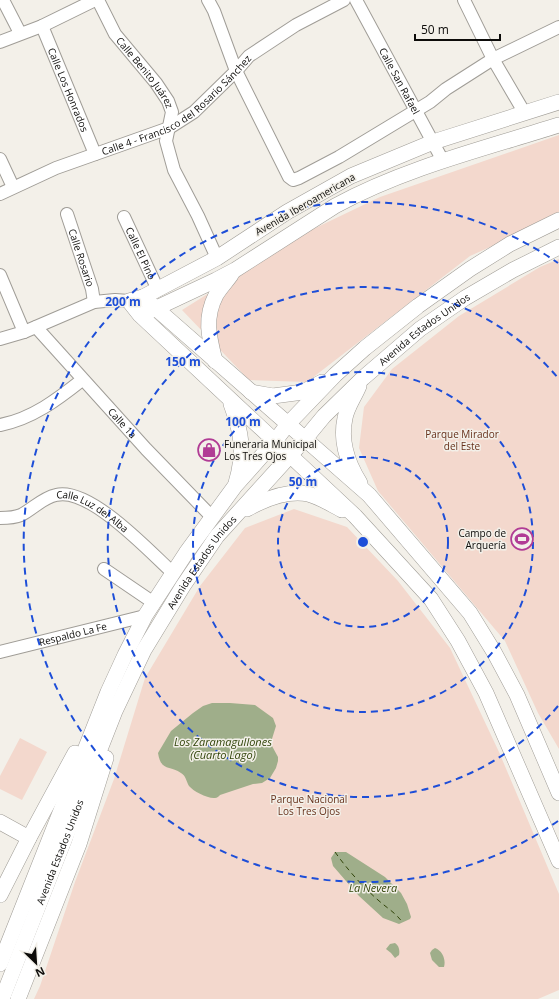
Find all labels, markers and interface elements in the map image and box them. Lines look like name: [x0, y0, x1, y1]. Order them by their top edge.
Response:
scale bar: [415, 16, 500, 42]
text: 50 m: [421, 21, 449, 38]
street label: Calle Benito Juárez: [113, 34, 177, 110]
street label: Calle San Rafael: [376, 45, 423, 117]
street label: Calle Los Honrados: [45, 46, 92, 134]
street label: Calle 4 - Francisco del Rosario Sánchez: [100, 51, 254, 158]
street label: Avenida Iberoamericana: [252, 170, 358, 238]
street label: Calle El Pino: [123, 225, 159, 282]
street label: Calle Rosario: [65, 227, 98, 288]
street label: Avenida Estados Unidos: [376, 290, 473, 369]
text: 200 m: [105, 293, 141, 310]
text: 150 m: [165, 353, 201, 370]
street label: Calle 1a: [105, 405, 140, 441]
text: 100 m: [225, 413, 261, 430]
park label: Parque Mirador del Este: [425, 427, 499, 453]
shop icon: Funeraria Municipal Los Tres Ojos: [196, 437, 222, 463]
place label: Funeraria Municipal Los Tres Ojos: [224, 437, 317, 463]
text: 50 m: [289, 473, 317, 490]
street label: Calle Luz del Alba: [56, 487, 132, 536]
street label: Avenida Estados Unidos: [164, 512, 240, 612]
place label: Campo de Arquería: [458, 526, 506, 552]
sports icon: Campo de Arquería: [509, 526, 535, 552]
centre of rings: [356, 535, 370, 549]
street label: Respaldo La Fe: [37, 619, 109, 649]
water label: Los Zaramagullones (Cuarto Lago): [174, 734, 272, 762]
park label: Parque Nacional Los Tres Ojos: [271, 792, 347, 818]
street label: Avenida Estados Unidos: [33, 797, 87, 907]
water label: La Nevera: [349, 880, 397, 895]
north arrow: [16, 943, 56, 983]
text: N: [33, 964, 48, 981]

